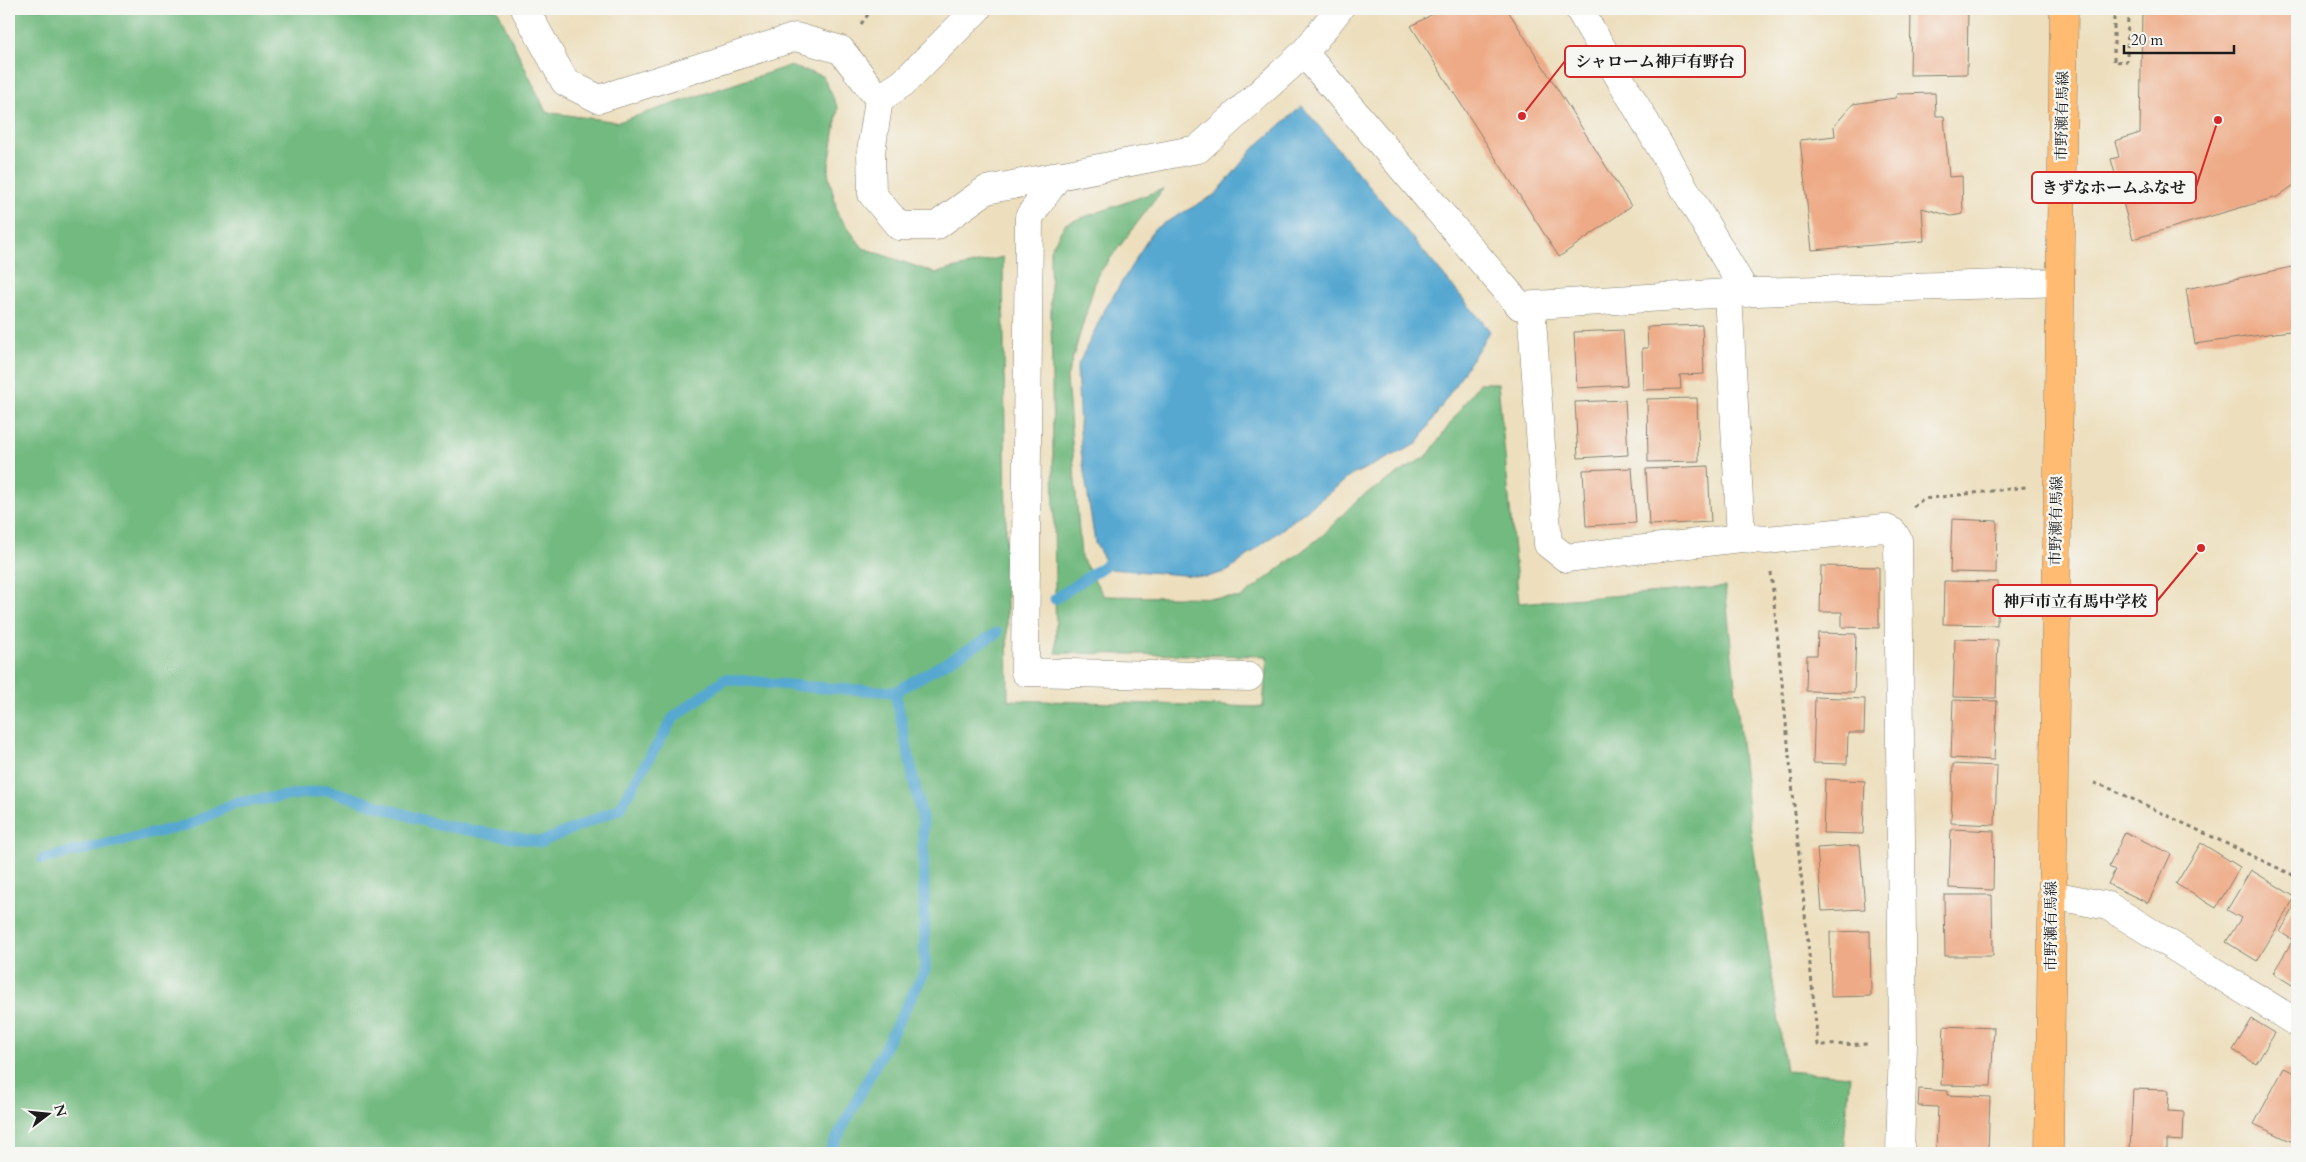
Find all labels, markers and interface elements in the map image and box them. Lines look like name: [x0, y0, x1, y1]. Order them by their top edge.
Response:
scale bar: [2124, 22, 2234, 54]
text: 20 m: [2131, 30, 2163, 50]
callout: シャローム神戸有野台: [1565, 46, 1745, 77]
text: シャローム神戸有野台: [1575, 51, 1735, 73]
street label: 市野瀬有馬線: [2051, 71, 2073, 161]
callout: きずなホームふなせ: [2032, 172, 2196, 203]
text: きずなホームふなせ: [2042, 177, 2186, 199]
street label: 市野瀬有馬線: [2045, 476, 2067, 566]
callout: 神戸市立有馬中学校: [1993, 585, 2157, 616]
text: 神戸市立有馬中学校: [2003, 591, 2148, 613]
street label: 市野瀬有馬線: [2041, 881, 2061, 971]
north arrow: [22, 1090, 72, 1140]
text: N: [49, 1102, 71, 1119]

